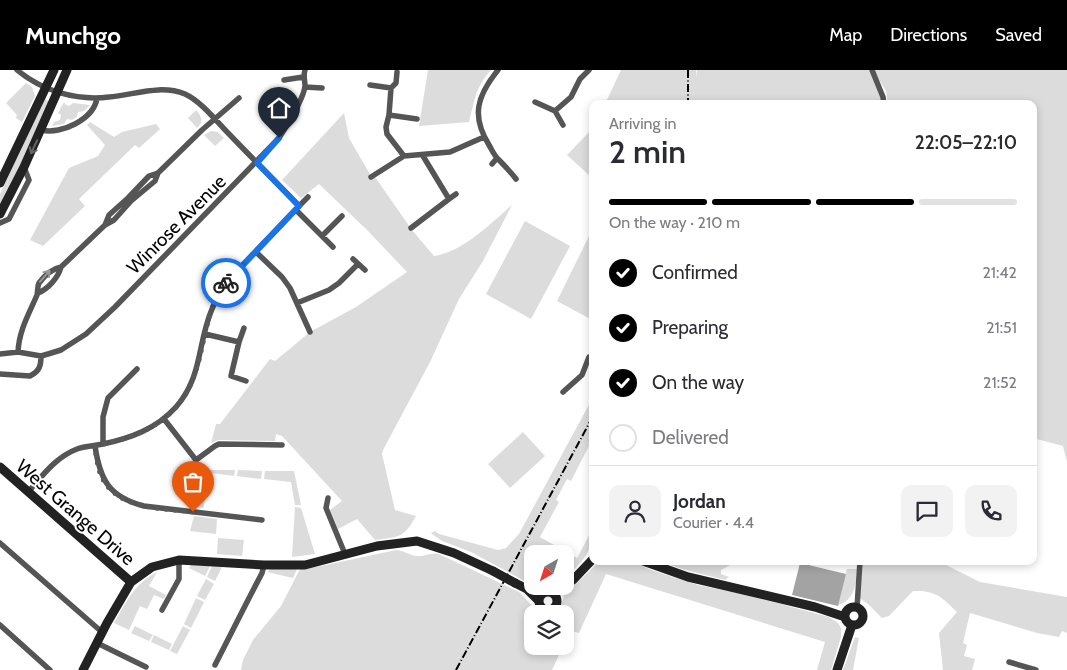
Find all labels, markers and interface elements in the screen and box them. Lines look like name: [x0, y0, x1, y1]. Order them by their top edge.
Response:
text: Munchgo: [25, 21, 121, 50]
text: Map: [829, 24, 862, 46]
text: Directions: [890, 24, 967, 46]
text: Saved: [995, 24, 1042, 46]
pin: [258, 87, 300, 138]
icon: home: [265, 94, 293, 122]
text: Arriving in: [609, 114, 676, 133]
text: 22:05–22:10: [915, 131, 1017, 154]
text: 2 min: [609, 132, 686, 171]
one-way arrow: [28, 139, 38, 154]
street label: Winrose Avenue: [122, 170, 231, 279]
text: On the way · 210 m: [609, 213, 740, 232]
courier: [201, 258, 251, 308]
icon: check: [609, 259, 637, 287]
text: Confirmed: [652, 261, 738, 284]
text: 21:42: [982, 263, 1017, 282]
icon: bike: [212, 269, 240, 297]
one-way arrow: [40, 270, 51, 283]
icon: check: [609, 314, 637, 342]
text: Preparing: [652, 316, 728, 339]
text: 21:51: [986, 318, 1017, 337]
icon: check: [609, 369, 637, 397]
text: On the way: [652, 371, 744, 394]
text: 21:52: [983, 373, 1017, 392]
text: Delivered: [652, 426, 729, 449]
street label: West Grange Drive: [12, 455, 140, 570]
pin: [172, 461, 214, 512]
icon: bag: [179, 468, 207, 496]
button: person: [609, 485, 661, 537]
button: chat: [901, 485, 953, 537]
button: phone: [965, 485, 1017, 537]
text: Jordan: [673, 490, 726, 513]
text: Courier · 4.4: [673, 513, 754, 532]
north arrow: [524, 545, 574, 595]
map controls: [524, 545, 574, 655]
button: layers: [524, 605, 574, 655]

